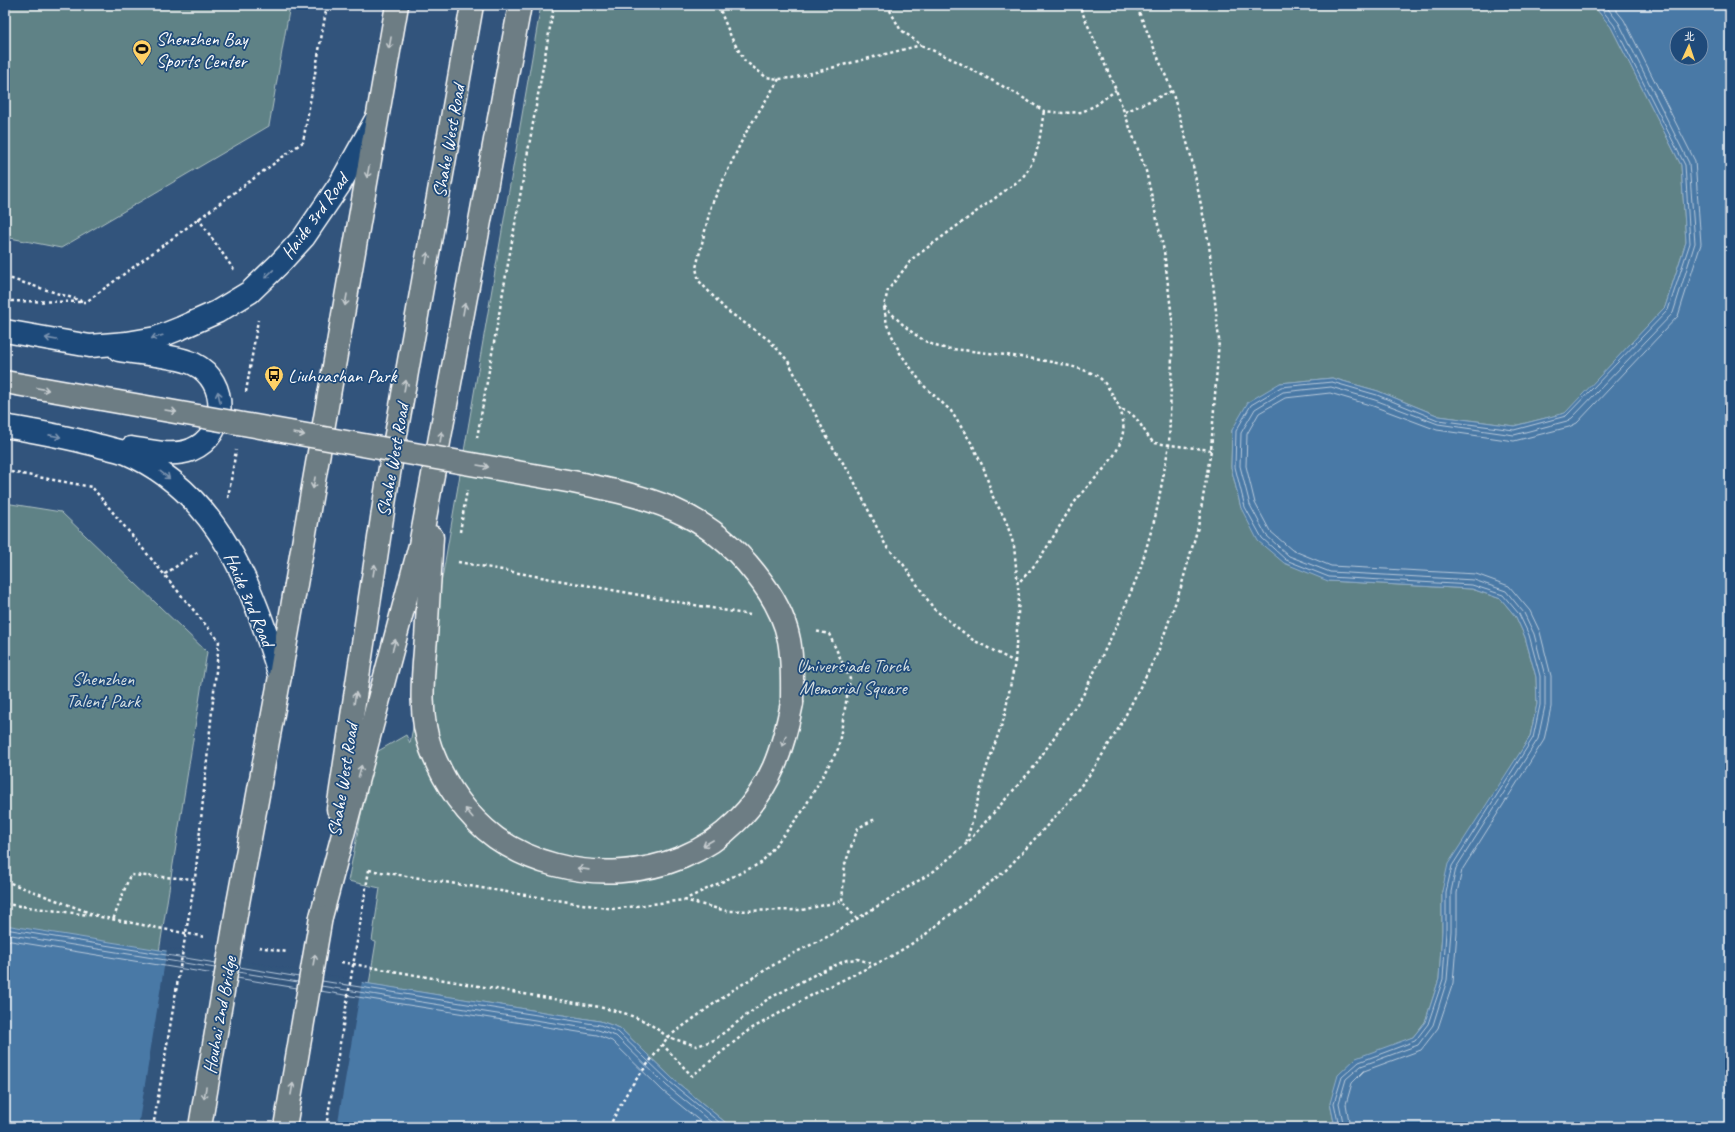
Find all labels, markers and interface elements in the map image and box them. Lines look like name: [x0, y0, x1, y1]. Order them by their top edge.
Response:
north arrow: [1669, 26, 1709, 66]
place label: Shenzhen Bay Sports Center: [156, 27, 249, 73]
text: 北: [1684, 29, 1695, 43]
one-way arrow: [386, 37, 394, 50]
sports icon: Shenzhen Bay Sports Center: [131, 38, 153, 66]
street label: Shahe West Road: [427, 79, 471, 200]
one-way arrow: [364, 165, 372, 178]
street label: Haide 3rd Road: [276, 167, 355, 264]
one-way arrow: [424, 252, 432, 265]
one-way arrow: [264, 269, 274, 279]
one-way arrow: [341, 293, 349, 306]
one-way arrow: [461, 303, 469, 316]
one-way arrow: [150, 334, 163, 341]
one-way arrow: [45, 335, 58, 343]
bus stop icon: Liuhuashan Park: [263, 364, 285, 392]
place label: Liuhuashan Park: [288, 364, 399, 388]
one-way arrow: [401, 380, 409, 393]
one-way arrow: [37, 385, 50, 393]
one-way arrow: [214, 391, 222, 404]
street label: Shahe West Road: [371, 398, 415, 519]
one-way arrow: [165, 408, 178, 416]
one-way arrow: [293, 430, 306, 438]
one-way arrow: [437, 430, 445, 443]
one-way arrow: [49, 432, 62, 440]
one-way arrow: [476, 463, 489, 471]
one-way arrow: [160, 471, 171, 480]
one-way arrow: [309, 476, 317, 489]
street label: Haide 3rd Road: [218, 549, 281, 652]
one-way arrow: [370, 564, 378, 577]
one-way arrow: [391, 639, 398, 652]
park label: Universiade Torch Memorial Square: [796, 654, 911, 700]
park label: Shenzhen Talent Park: [66, 667, 141, 713]
one-way arrow: [351, 692, 359, 705]
street label: Shahe West Road: [322, 718, 364, 839]
one-way arrow: [779, 735, 787, 747]
one-way arrow: [357, 765, 364, 778]
one-way arrow: [465, 808, 474, 818]
one-way arrow: [702, 840, 714, 848]
one-way arrow: [577, 865, 590, 873]
street label: Houhai 2nd Bridge: [198, 953, 242, 1076]
one-way arrow: [310, 954, 318, 967]
one-way arrow: [288, 1082, 296, 1095]
one-way arrow: [201, 1086, 209, 1099]

